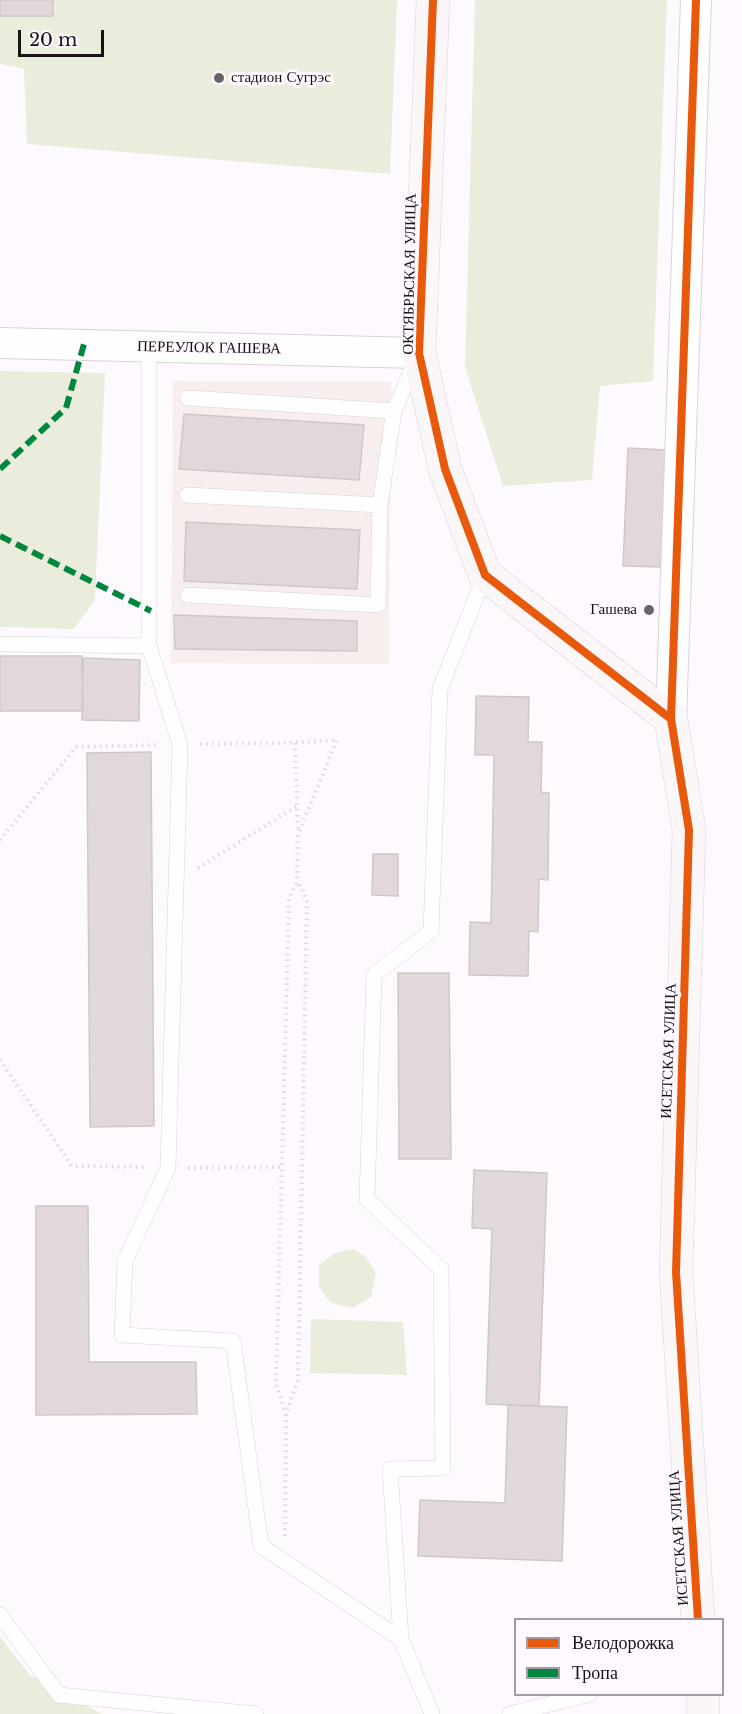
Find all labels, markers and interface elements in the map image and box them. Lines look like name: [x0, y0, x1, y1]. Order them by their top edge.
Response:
scale bar: [21, 18, 106, 56]
text: 20 m: [29, 29, 77, 51]
place label: стадион Сугрэс: [231, 69, 331, 87]
marker: стадион Сугрэс: [212, 71, 226, 85]
street label: ОКТЯБРЬСКАЯ УЛИЦА: [400, 193, 420, 355]
street label: ПЕРЕУЛОК ГАШЕВА: [137, 338, 281, 358]
place label: Гашева: [590, 601, 637, 619]
marker: Гашева: [642, 603, 656, 617]
street label: ИСЕТСКАЯ УЛИЦА: [658, 983, 680, 1119]
street label: ИСЕТСКАЯ УЛИЦА: [665, 1470, 693, 1606]
legend: [514, 1618, 724, 1696]
text: Велодорожка: [572, 1632, 674, 1654]
text: Тропа: [572, 1662, 618, 1684]

